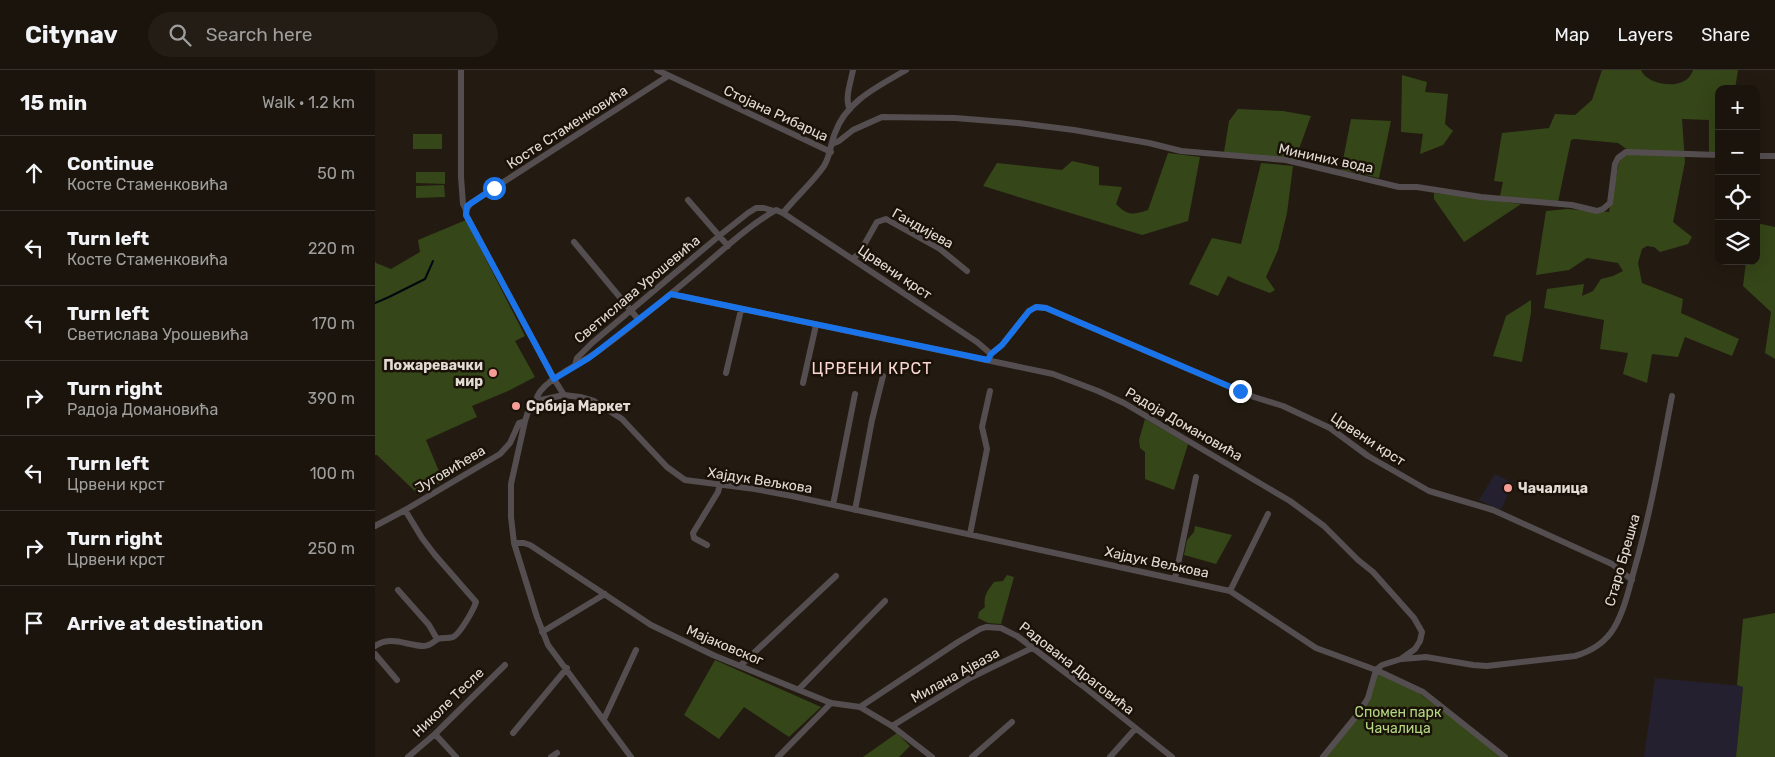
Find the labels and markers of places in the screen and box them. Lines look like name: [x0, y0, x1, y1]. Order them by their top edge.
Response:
place label: Пожаревачки мир: [383, 357, 483, 390]
marker: Пожаревачки мир: [487, 367, 499, 379]
place label: Србија Маркет: [526, 398, 631, 415]
marker: Србија Маркет: [510, 400, 522, 412]
place label: Чачалица: [1518, 480, 1588, 497]
marker: Чачалица: [1502, 482, 1514, 494]

